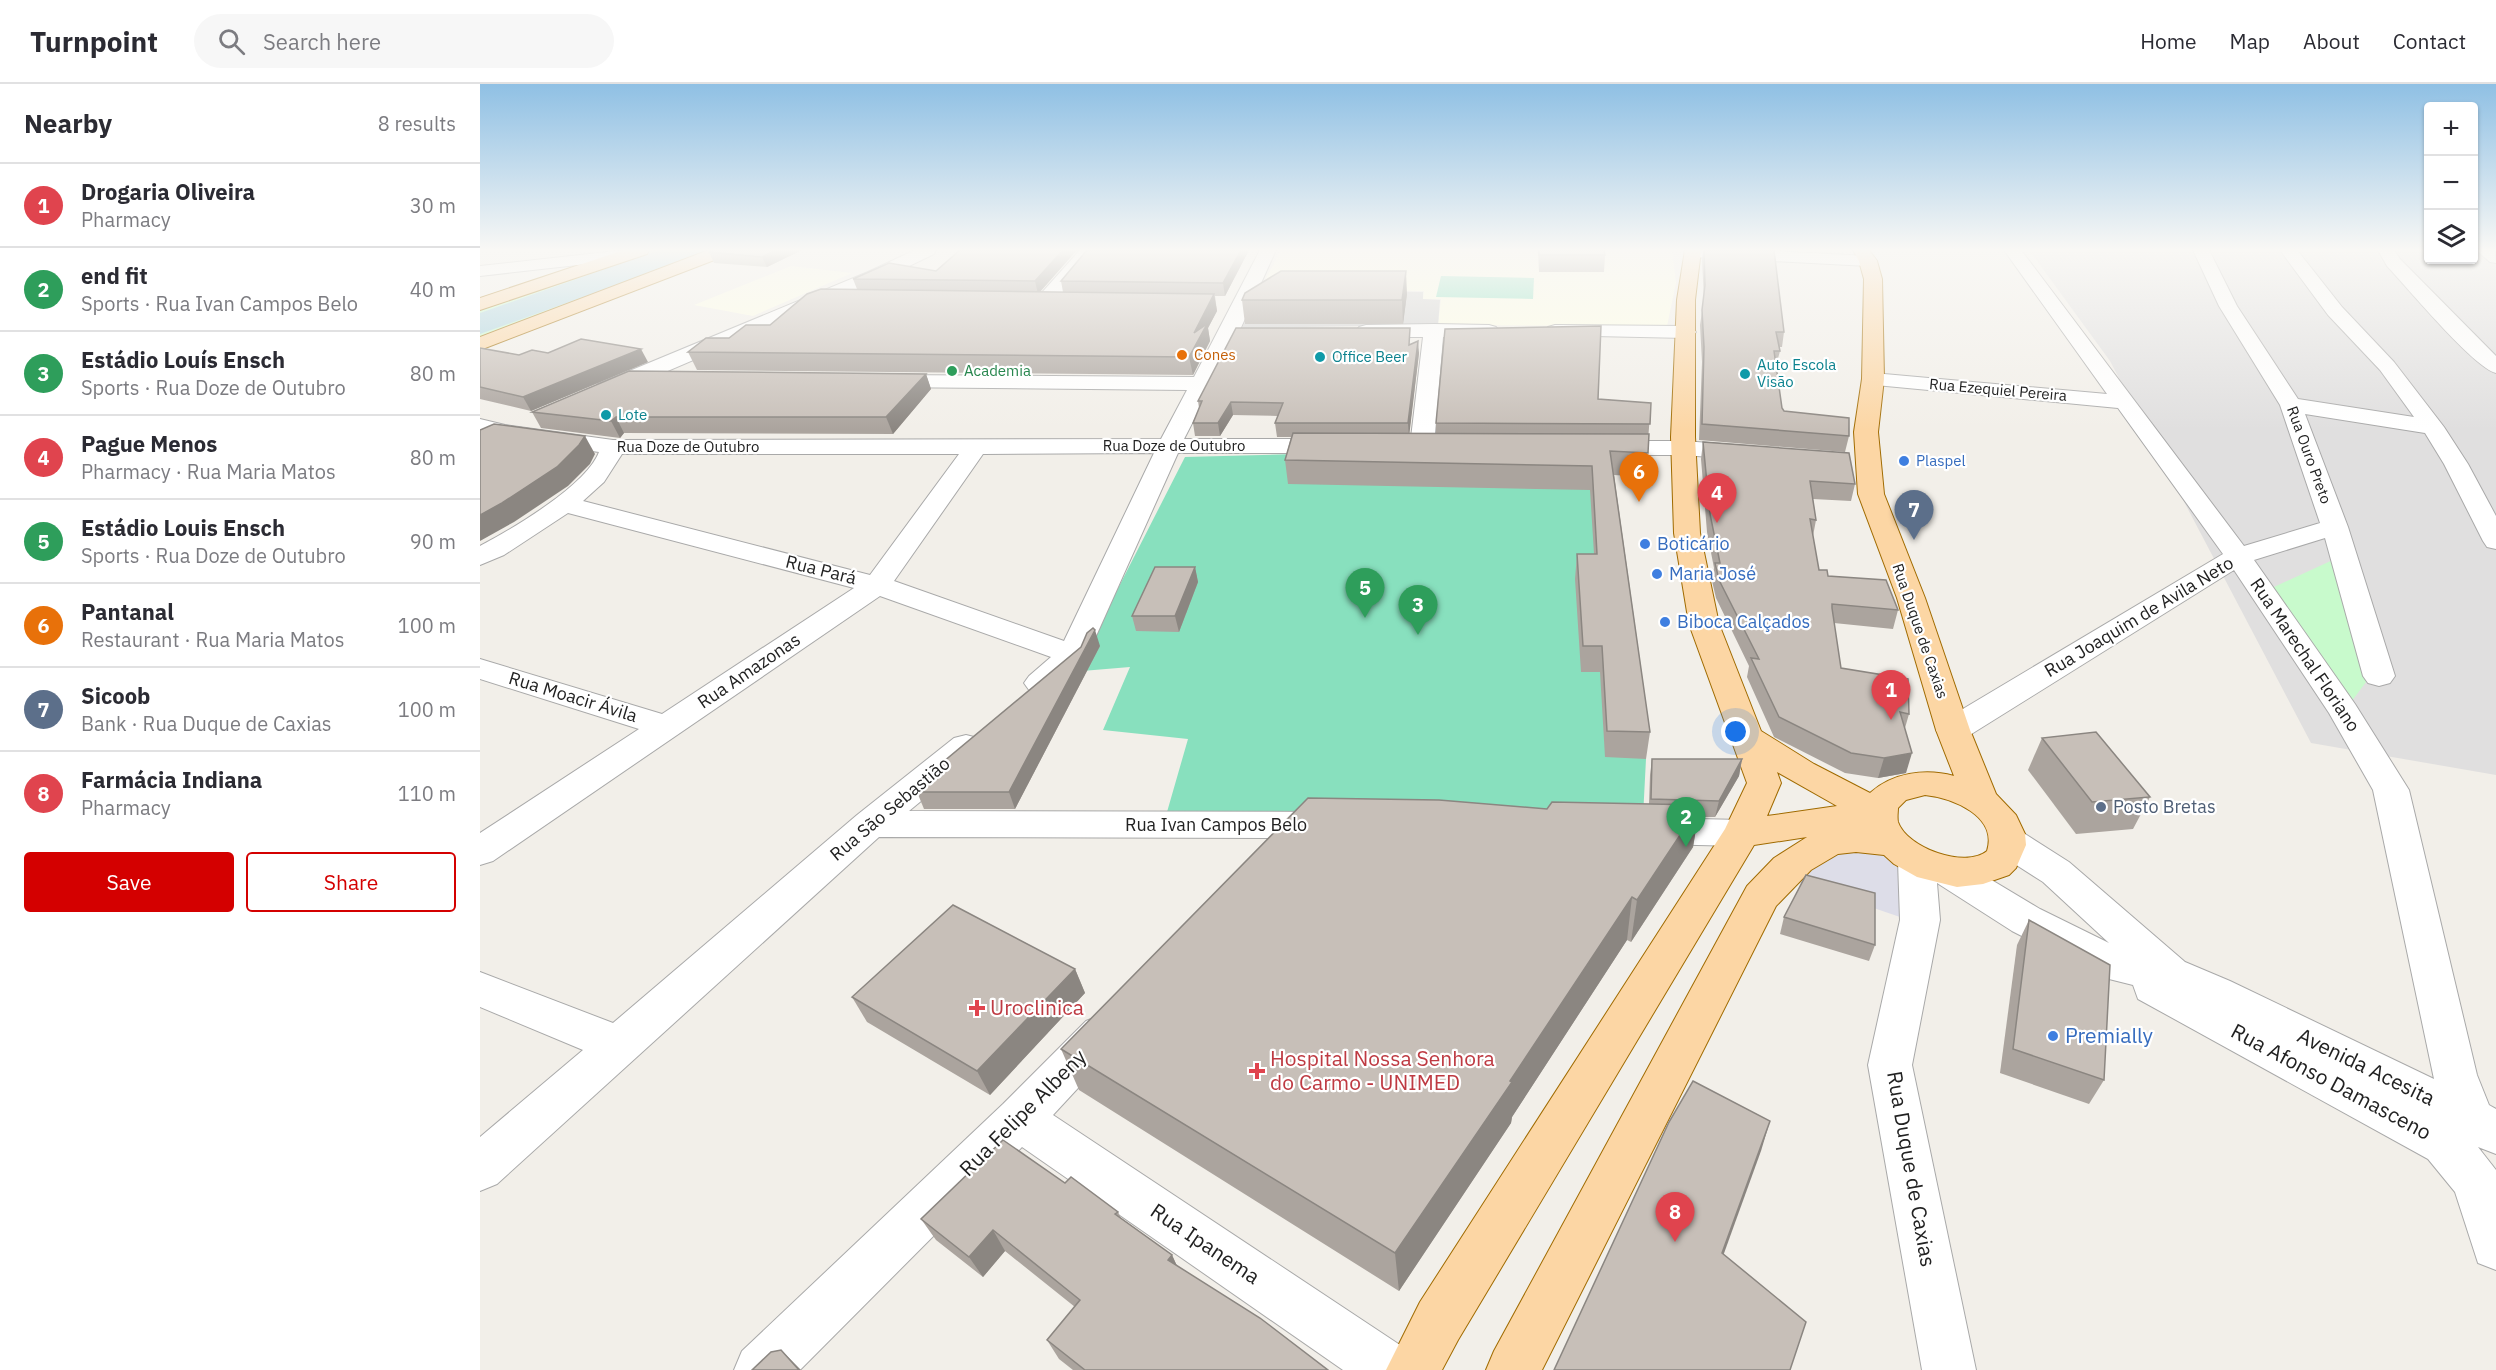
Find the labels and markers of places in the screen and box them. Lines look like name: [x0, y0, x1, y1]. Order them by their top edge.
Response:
place label: Cones: [1194, 345, 1236, 364]
place label: Office Beer: [1332, 347, 1407, 366]
marker: Cones: [1175, 348, 1189, 362]
marker: Office Beer: [1313, 350, 1327, 364]
place label: Auto Escola Visão: [1757, 355, 1836, 391]
place label: Academia: [964, 361, 1031, 380]
marker: Academia: [945, 364, 959, 378]
marker: Auto Escola Visão: [1738, 367, 1752, 381]
place label: Lote: [618, 405, 647, 424]
marker: Lote: [599, 408, 613, 422]
place label: Plaspel: [1916, 451, 1966, 470]
pin: 6: [1620, 452, 1658, 502]
marker: Plaspel: [1897, 454, 1911, 468]
pin: 4: [1698, 474, 1736, 523]
pin: 7: [1894, 490, 1934, 540]
place label: Boticário: [1657, 532, 1730, 555]
marker: Boticário: [1638, 537, 1652, 551]
place label: Maria José: [1669, 562, 1756, 585]
marker: Maria José: [1650, 567, 1664, 581]
pin: 5: [1346, 568, 1384, 618]
pin: 3: [1398, 586, 1438, 635]
place label: Biboca Calçados: [1677, 610, 1810, 633]
marker: Biboca Calçados: [1658, 615, 1672, 629]
pin: 1: [1872, 670, 1910, 720]
place label: Posto Bretas: [2113, 795, 2216, 818]
pin: 2: [1666, 798, 1706, 847]
marker: Posto Bretas: [2094, 800, 2108, 814]
place label: Uroclinica: [990, 993, 1084, 1021]
marker: Uroclinica: [968, 999, 986, 1017]
place label: Premially: [2065, 1021, 2154, 1049]
marker: Premially: [2046, 1029, 2060, 1043]
place label: Hospital Nossa Senhora do Carmo - UNIMED: [1270, 1044, 1495, 1096]
marker: Hospital Nossa Senhora do Carmo - UNIMED: [1248, 1062, 1266, 1080]
pin: 8: [1656, 1192, 1694, 1242]

